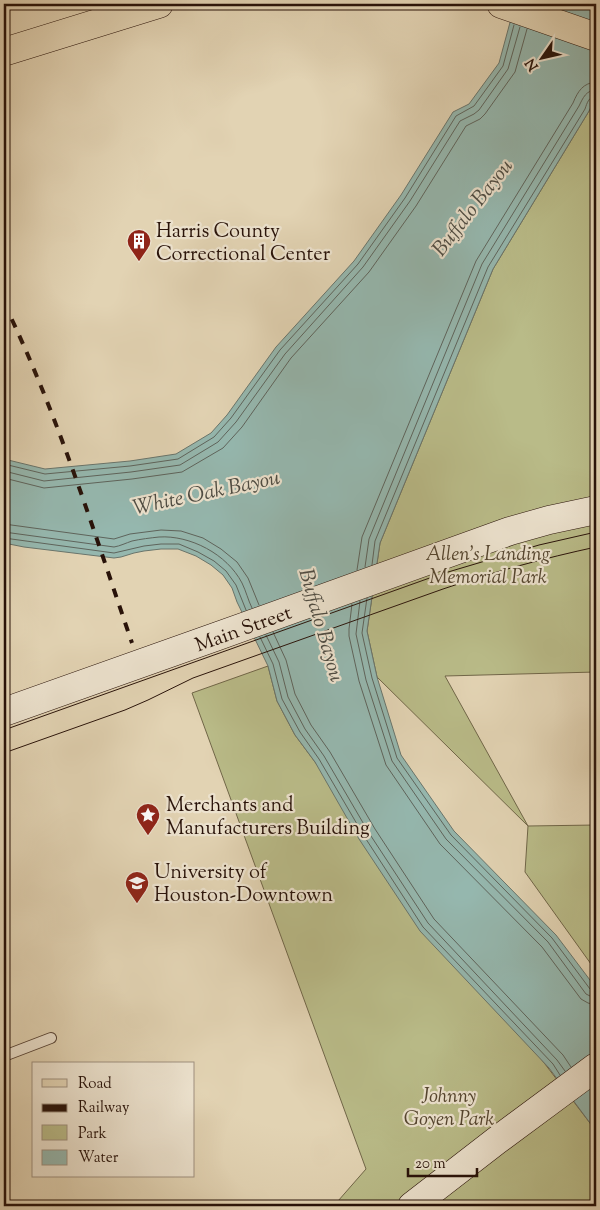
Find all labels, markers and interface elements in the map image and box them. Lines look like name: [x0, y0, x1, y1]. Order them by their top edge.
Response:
north arrow: [518, 32, 568, 82]
text: N: [521, 54, 544, 74]
water label: Buffalo Bayou: [426, 153, 521, 263]
place label: Harris County Correctional Center: [156, 218, 331, 270]
building icon: Harris County Correctional Center: [126, 228, 152, 262]
water label: White Oak Bayou: [130, 464, 283, 524]
park label: Allen's Landing Memorial Park: [425, 541, 551, 593]
water label: Buffalo Bayou: [290, 565, 351, 686]
street label: Main Street: [191, 599, 296, 661]
place label: Merchants and Manufacturers Building: [166, 792, 370, 844]
place icon: Merchants and Manufacturers Building: [135, 802, 161, 836]
place label: University of Houston-Downtown: [154, 859, 333, 911]
school or university icon: University of Houston-Downtown: [124, 870, 150, 904]
legend: [32, 1062, 195, 1178]
text: Road: [78, 1074, 112, 1095]
park label: Johnny Goyen Park: [404, 1083, 494, 1135]
text: Railway: [78, 1098, 130, 1119]
text: Park: [78, 1124, 107, 1145]
scale bar: [408, 1145, 476, 1177]
text: Water: [78, 1148, 119, 1169]
text: 20 m: [415, 1154, 446, 1175]

